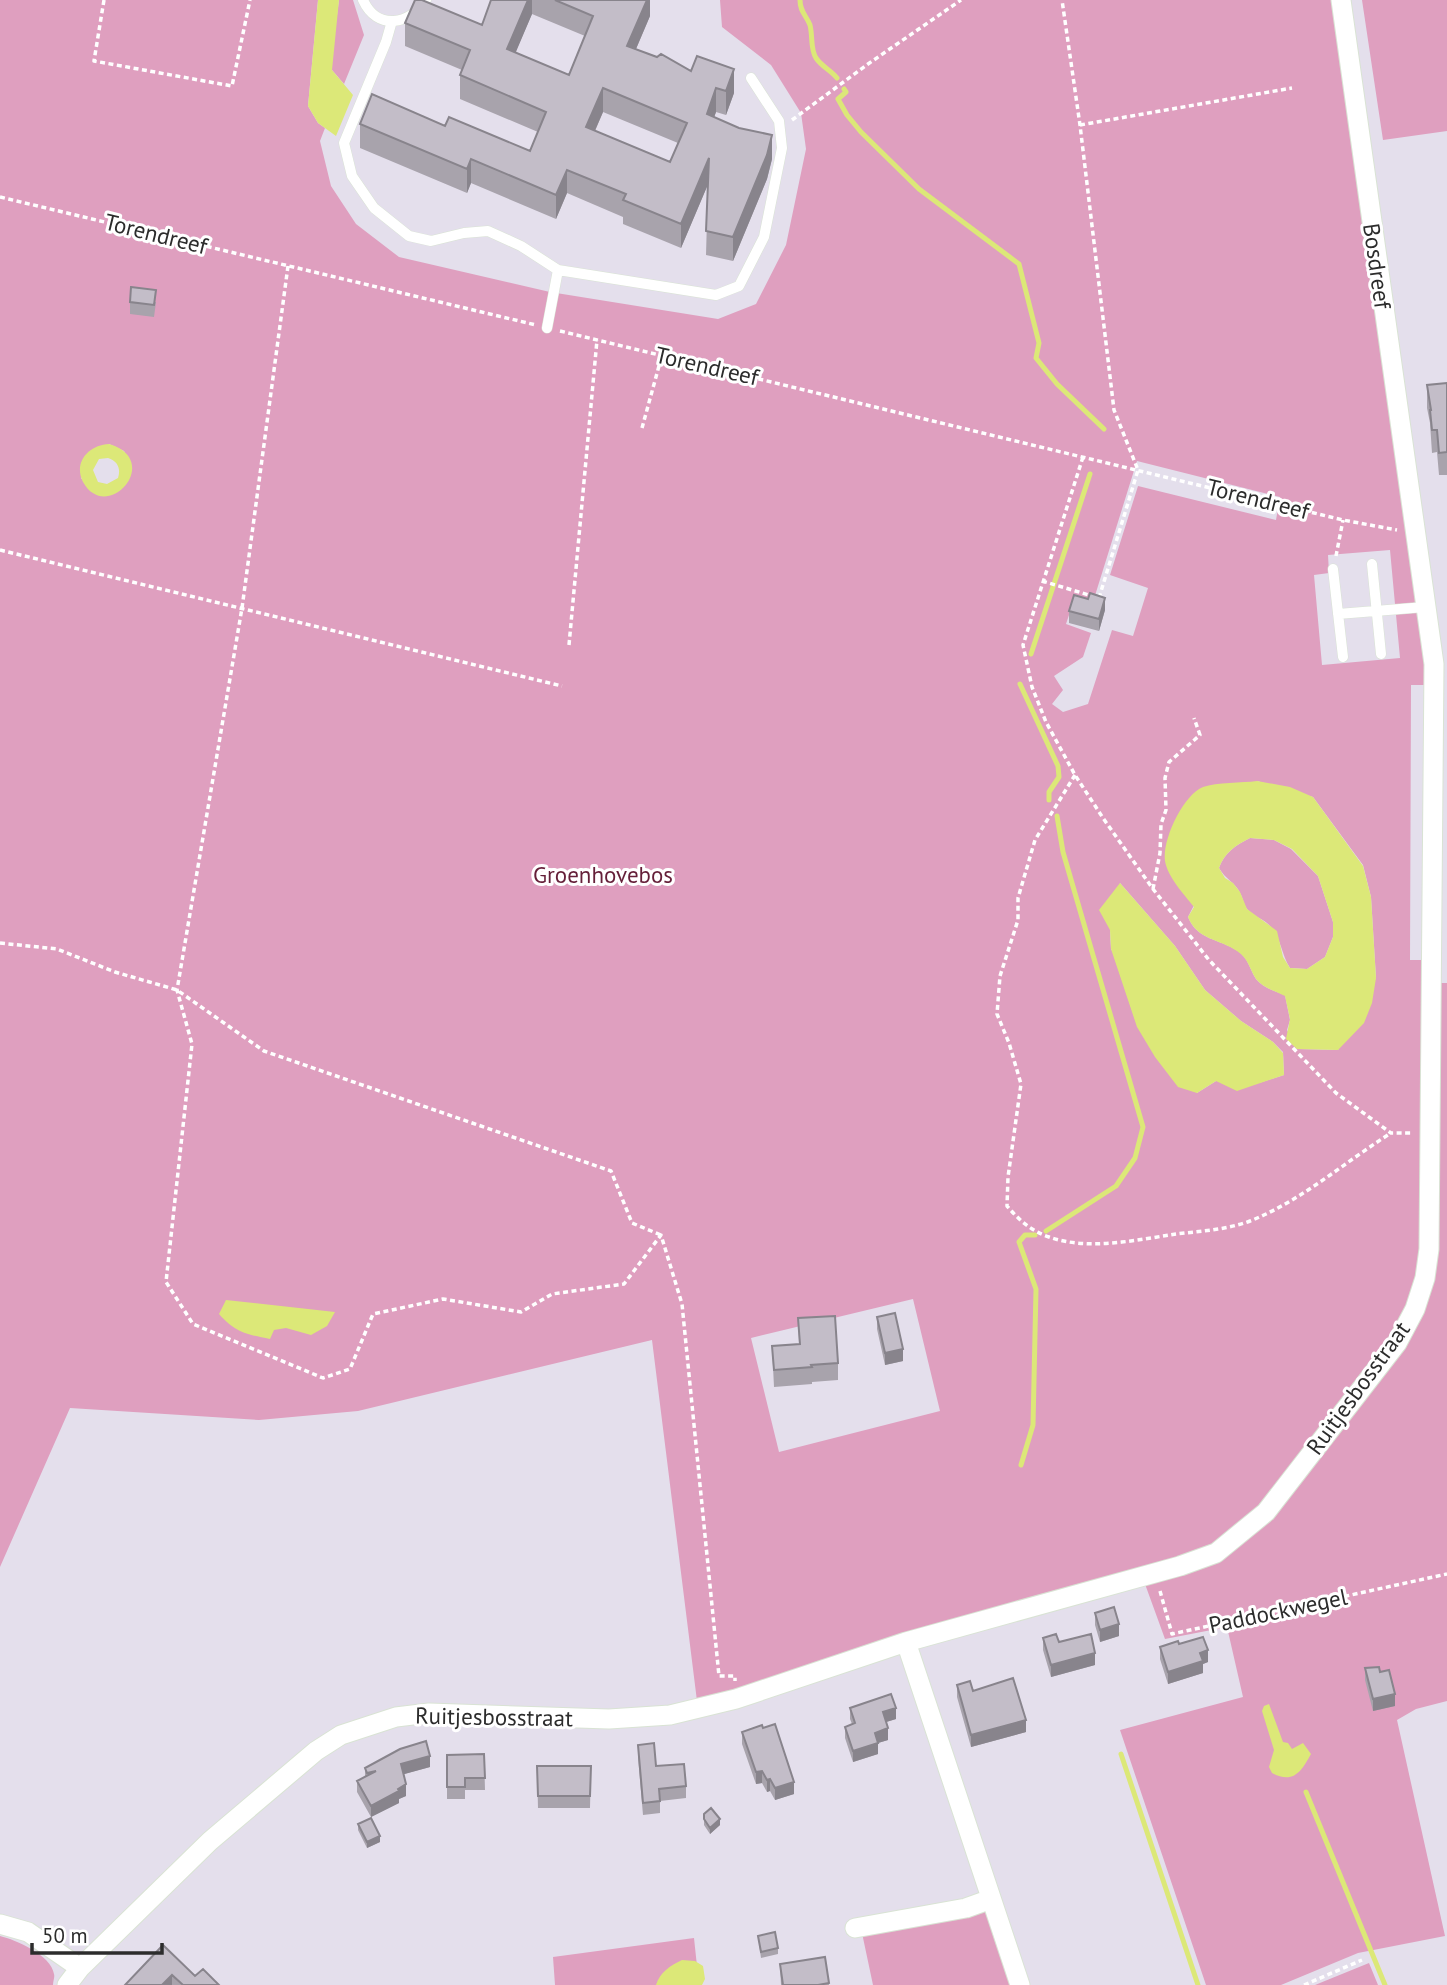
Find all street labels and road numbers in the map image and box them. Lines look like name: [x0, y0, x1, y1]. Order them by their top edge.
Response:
street label: Torendreef: [102, 207, 212, 261]
street label: Bosdreef: [1357, 221, 1398, 312]
street label: Torendreef: [653, 340, 763, 392]
street label: Torendreef: [1204, 472, 1314, 526]
street label: Ruitjesbosstraat: [1300, 1315, 1416, 1460]
street label: Paddockwegel: [1206, 1582, 1350, 1639]
street label: Ruitjesbosstraat: [415, 1701, 573, 1732]

